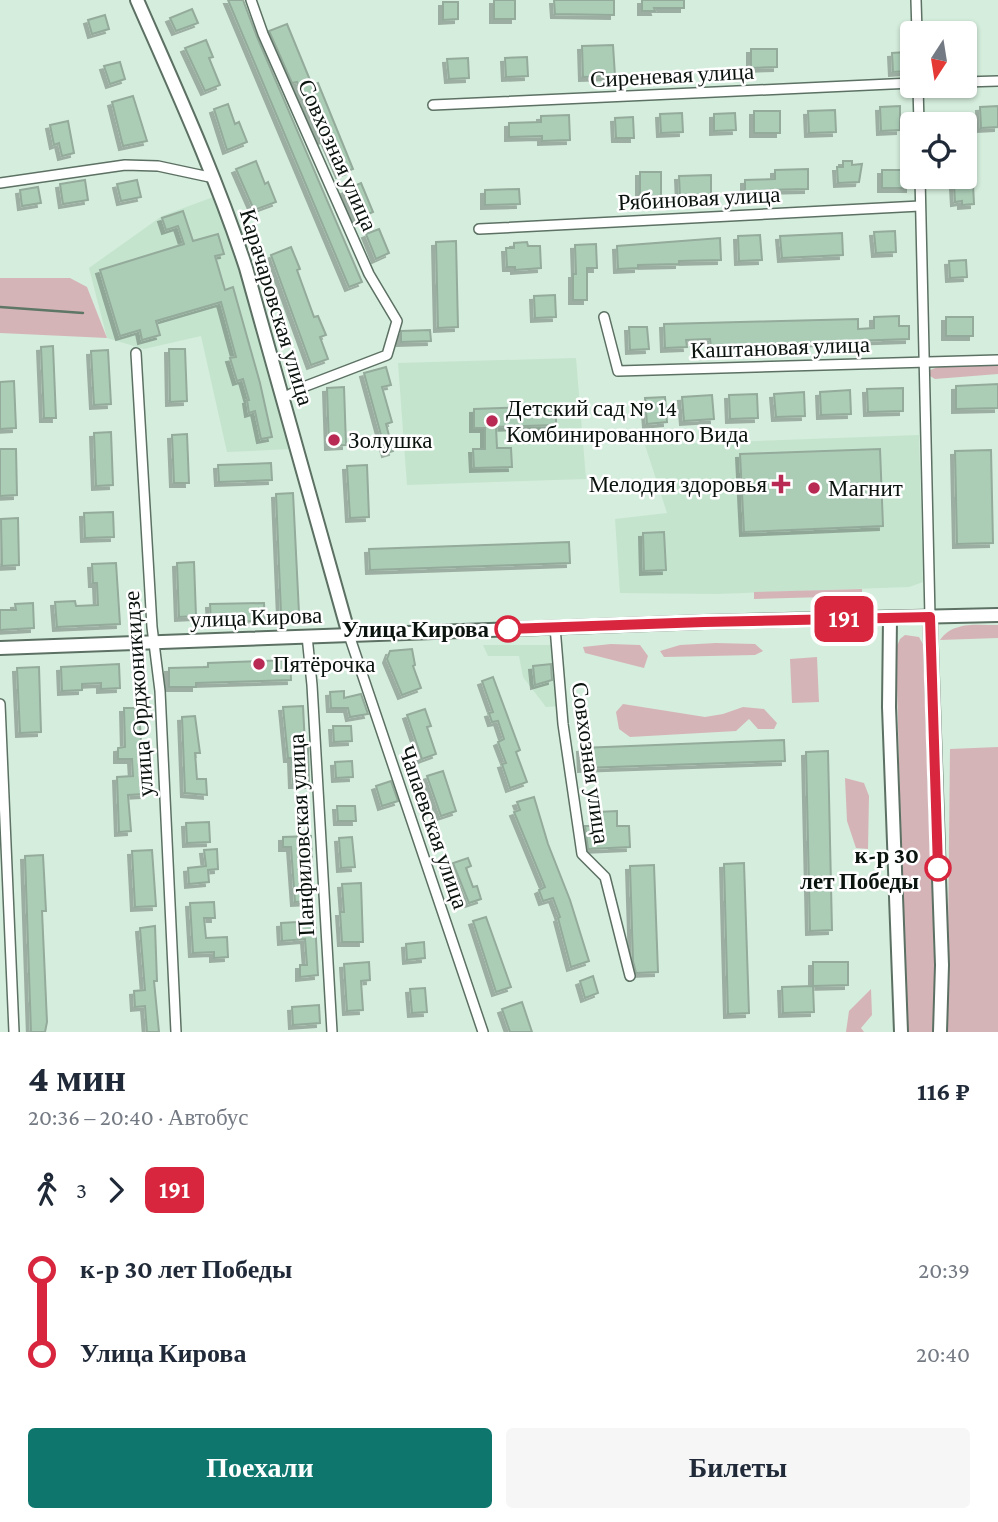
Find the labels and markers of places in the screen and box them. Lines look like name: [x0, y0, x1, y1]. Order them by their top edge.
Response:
place label: Детский сад № 14 Комбинированного Вида: [506, 395, 749, 447]
marker: Детский сад № 14 Комбинированного Вида: [484, 413, 500, 429]
place label: Золушка: [348, 427, 432, 453]
marker: Золушка: [326, 432, 342, 448]
place label: Мелодия здоровья: [589, 471, 767, 497]
place label: Магнит: [828, 475, 903, 501]
marker: Мелодия здоровья: [773, 476, 789, 492]
marker: Магнит: [806, 480, 822, 496]
place label: Улица Кирова: [342, 616, 489, 642]
marker: Улица Кирова: [495, 616, 521, 642]
place label: Пятёрочка: [273, 651, 375, 677]
marker: Пятёрочка: [251, 656, 267, 672]
place label: к-р 30 лет Победы: [800, 842, 919, 894]
marker: к-р 30 лет Победы: [925, 855, 951, 881]

